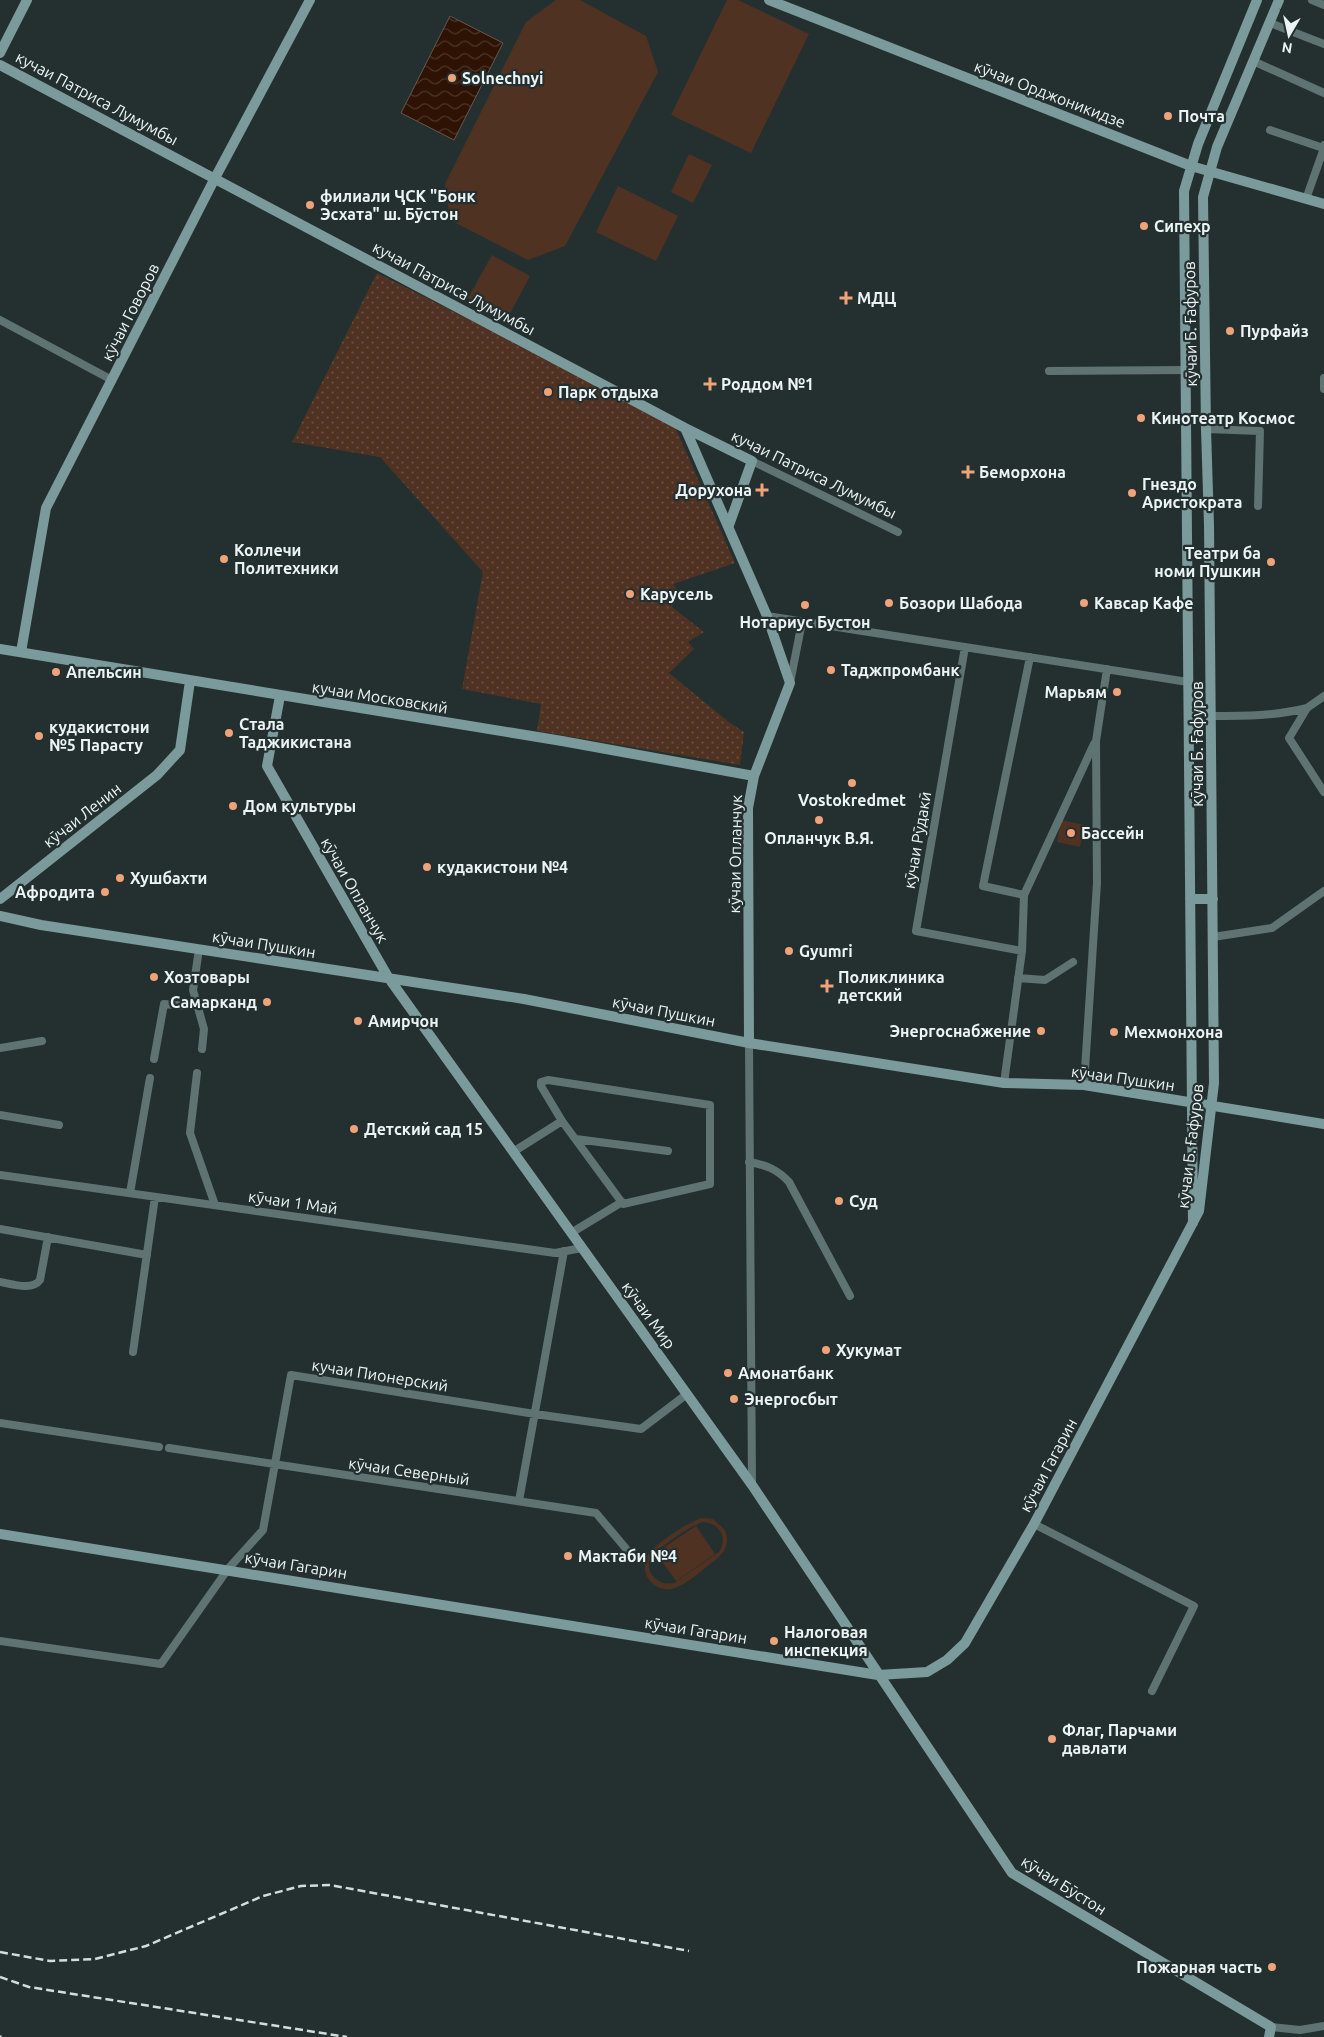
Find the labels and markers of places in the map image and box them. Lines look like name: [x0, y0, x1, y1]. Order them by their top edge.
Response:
place label: Solnechnyi: [462, 69, 543, 87]
marker: Solnechnyi: [446, 72, 458, 84]
place label: Почта: [1178, 107, 1225, 125]
marker: Почта: [1162, 110, 1174, 122]
place label: филиали ҶСК "Бонк Эсхата" ш. Бӯстон: [320, 187, 476, 223]
marker: филиали ҶСК "Бонк Эсхата" ш. Бӯстон: [304, 199, 316, 211]
place label: Сипехр: [1154, 217, 1211, 235]
marker: Сипехр: [1138, 220, 1150, 232]
place label: МДЦ: [857, 289, 896, 307]
marker: МДЦ: [839, 291, 853, 305]
place label: Пурфайз: [1240, 322, 1309, 340]
marker: Пурфайз: [1224, 325, 1236, 337]
place label: Роддом №1: [721, 375, 814, 393]
marker: Роддом №1: [703, 377, 717, 391]
place label: Парк отдыха: [558, 383, 659, 401]
marker: Парк отдыха: [542, 386, 554, 398]
place label: Кинотеатр Космос: [1151, 409, 1295, 427]
marker: Кинотеатр Космос: [1135, 412, 1147, 424]
place label: Беморхона: [979, 463, 1066, 481]
marker: Беморхона: [961, 465, 975, 479]
place label: Гнездо Аристократа: [1142, 475, 1242, 511]
place label: Дорухона: [675, 481, 752, 499]
marker: Дорухона: [756, 484, 768, 496]
marker: Гнездо Аристократа: [1126, 487, 1138, 499]
place label: Коллечи Политехники: [234, 541, 339, 577]
place label: Театри ба номи Пушкин: [1154, 544, 1261, 580]
marker: Коллечи Политехники: [218, 553, 230, 565]
marker: Театри ба номи Пушкин: [1265, 556, 1277, 568]
place label: Карусель: [640, 585, 713, 603]
marker: Карусель: [624, 588, 636, 600]
place label: Бозори Шабода: [899, 594, 1023, 612]
place label: Кавсар Кафе: [1094, 594, 1194, 612]
marker: Бозори Шабода: [883, 597, 895, 609]
marker: Кавсар Кафе: [1078, 597, 1090, 609]
marker: Нотариус Бустон: [799, 599, 811, 611]
place label: Нотариус Бустон: [739, 613, 871, 631]
place label: Таджпромбанк: [841, 661, 960, 679]
place label: Апельсин: [66, 663, 142, 681]
marker: Таджпромбанк: [825, 664, 837, 676]
marker: Апельсин: [50, 666, 62, 678]
place label: Марьям: [1044, 683, 1107, 701]
marker: Марьям: [1111, 686, 1123, 698]
place label: Стала Таджикистана: [239, 715, 352, 751]
place label: кудакистони №5 Парасту: [49, 718, 149, 754]
marker: Стала Таджикистана: [223, 727, 235, 739]
marker: кудакистони №5 Парасту: [33, 730, 45, 742]
marker: Vostokredmet: [846, 777, 858, 789]
place label: Vostokredmet: [798, 791, 906, 809]
place label: Дом культуры: [243, 797, 356, 815]
marker: Дом культуры: [227, 800, 239, 812]
marker: Опланчук В.Я.: [813, 814, 825, 826]
place label: Бассейн: [1081, 824, 1144, 842]
marker: Бассейн: [1065, 827, 1077, 839]
place label: Опланчук В.Я.: [764, 829, 874, 847]
place label: кудакистони №4: [437, 858, 568, 876]
marker: кудакистони №4: [421, 861, 433, 873]
place label: Хушбахти: [130, 869, 207, 887]
marker: Хушбахти: [114, 872, 126, 884]
place label: Афродита: [15, 883, 95, 901]
marker: Афродита: [99, 886, 111, 898]
place label: Gyumri: [799, 942, 853, 960]
marker: Gyumri: [783, 945, 795, 957]
place label: Хозтовары: [164, 968, 250, 986]
place label: Поликлиника детский: [838, 968, 945, 1004]
marker: Хозтовары: [148, 971, 160, 983]
marker: Поликлиника детский: [820, 979, 834, 993]
place label: Самарканд: [170, 993, 258, 1011]
marker: Самарканд: [261, 996, 273, 1008]
place label: Амирчон: [368, 1012, 439, 1030]
marker: Амирчон: [352, 1015, 364, 1027]
place label: Энергоснабжение: [889, 1022, 1031, 1040]
place label: Мехмонхона: [1124, 1023, 1223, 1041]
marker: Энергоснабжение: [1035, 1025, 1047, 1037]
marker: Мехмонхона: [1108, 1026, 1120, 1038]
place label: Детский сад 15: [364, 1120, 483, 1138]
marker: Детский сад 15: [348, 1123, 360, 1135]
place label: Суд: [849, 1192, 878, 1210]
marker: Суд: [833, 1195, 845, 1207]
place label: Хукумат: [836, 1341, 902, 1359]
marker: Хукумат: [820, 1344, 832, 1356]
place label: Амонатбанк: [738, 1364, 834, 1382]
marker: Амонатбанк: [722, 1367, 734, 1379]
place label: Энергосбыт: [744, 1390, 838, 1408]
marker: Энергосбыт: [728, 1393, 740, 1405]
place label: Мактаби №4: [578, 1547, 677, 1565]
marker: Мактаби №4: [562, 1550, 574, 1562]
place label: Налоговая инспекция: [784, 1623, 868, 1659]
marker: Налоговая инспекция: [768, 1635, 780, 1647]
place label: Флаг, Парчами давлати: [1062, 1721, 1177, 1757]
marker: Флаг, Парчами давлати: [1046, 1733, 1058, 1745]
place label: Пожарная часть: [1136, 1958, 1262, 1976]
marker: Пожарная часть: [1266, 1961, 1278, 1973]

